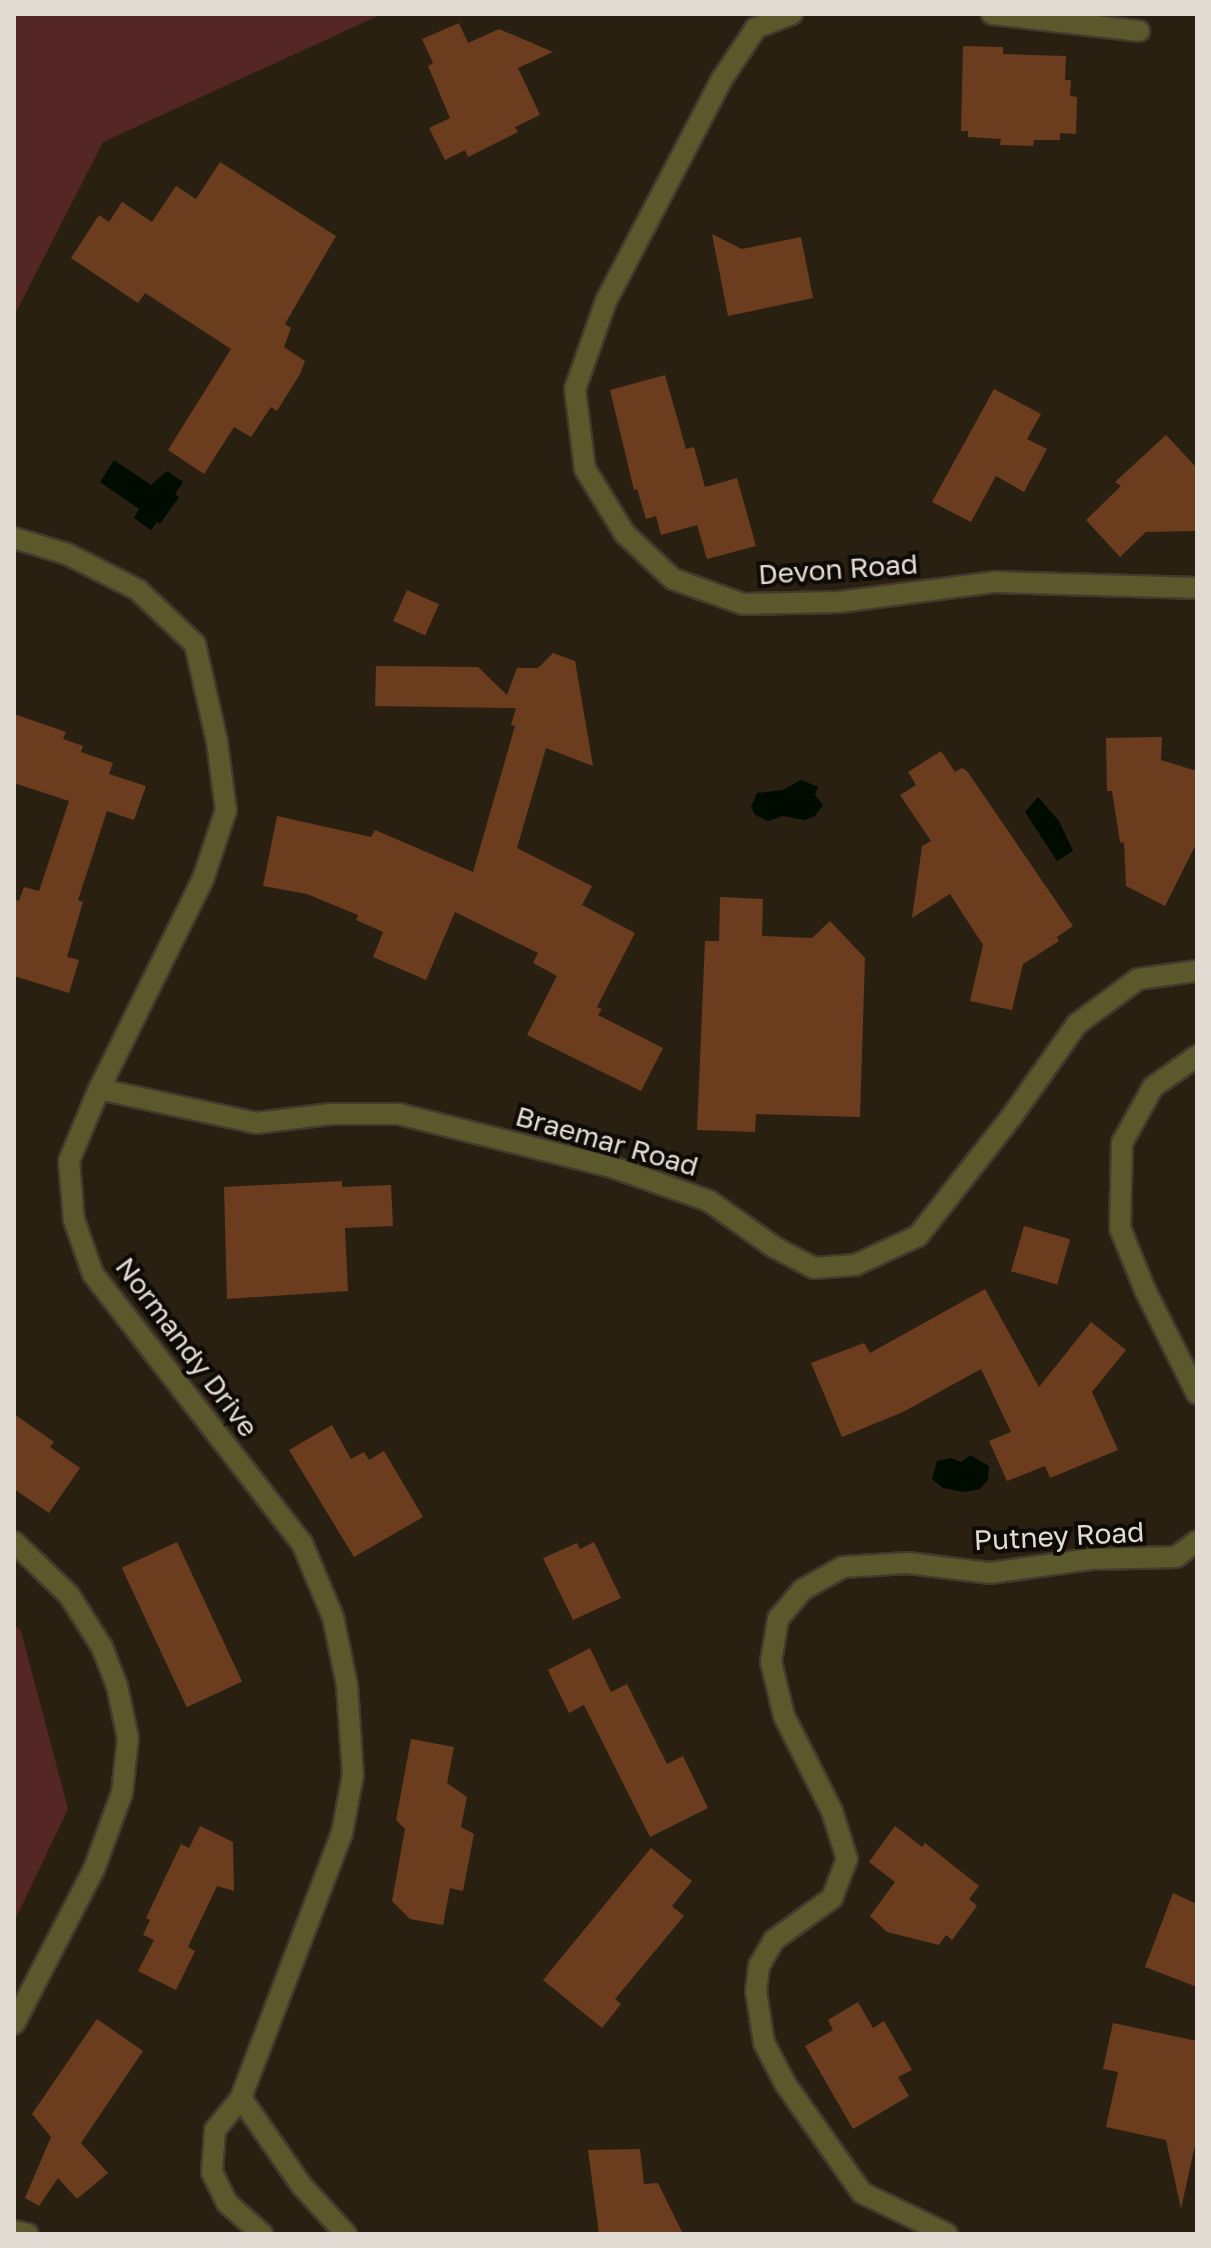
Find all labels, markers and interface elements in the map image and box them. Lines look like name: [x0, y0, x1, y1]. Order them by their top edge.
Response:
street label: Devon Road: [757, 547, 919, 591]
street label: Braemar Road: [512, 1099, 702, 1183]
street label: Normandy Drive: [109, 1251, 265, 1443]
street label: Putney Road: [973, 1515, 1145, 1557]

